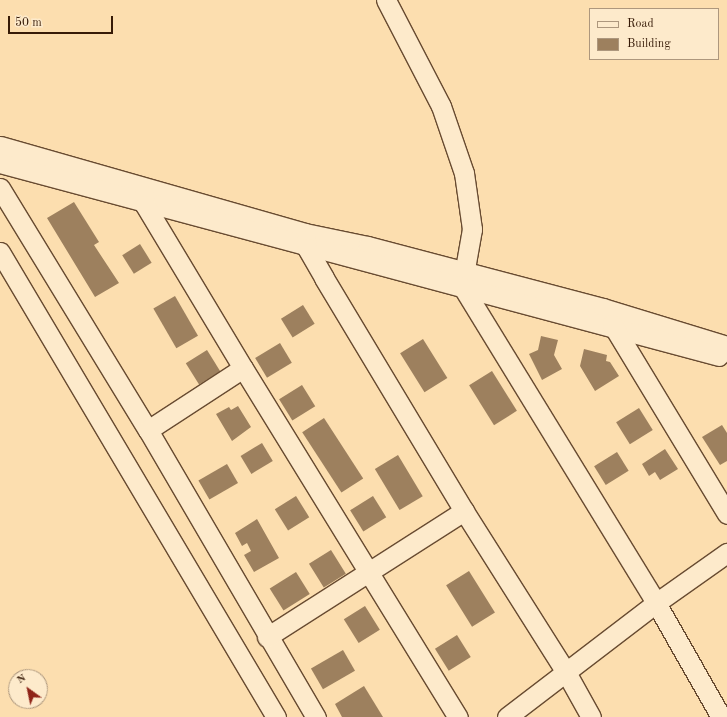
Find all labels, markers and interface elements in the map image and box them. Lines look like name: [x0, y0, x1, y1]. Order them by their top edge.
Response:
scale bar: [10, 8, 115, 34]
legend: [589, 8, 719, 60]
text: 50 m: [15, 17, 42, 29]
text: Road: [627, 18, 654, 30]
text: Building: [627, 38, 671, 50]
north arrow: [8, 669, 48, 709]
text: N: [15, 672, 28, 686]

